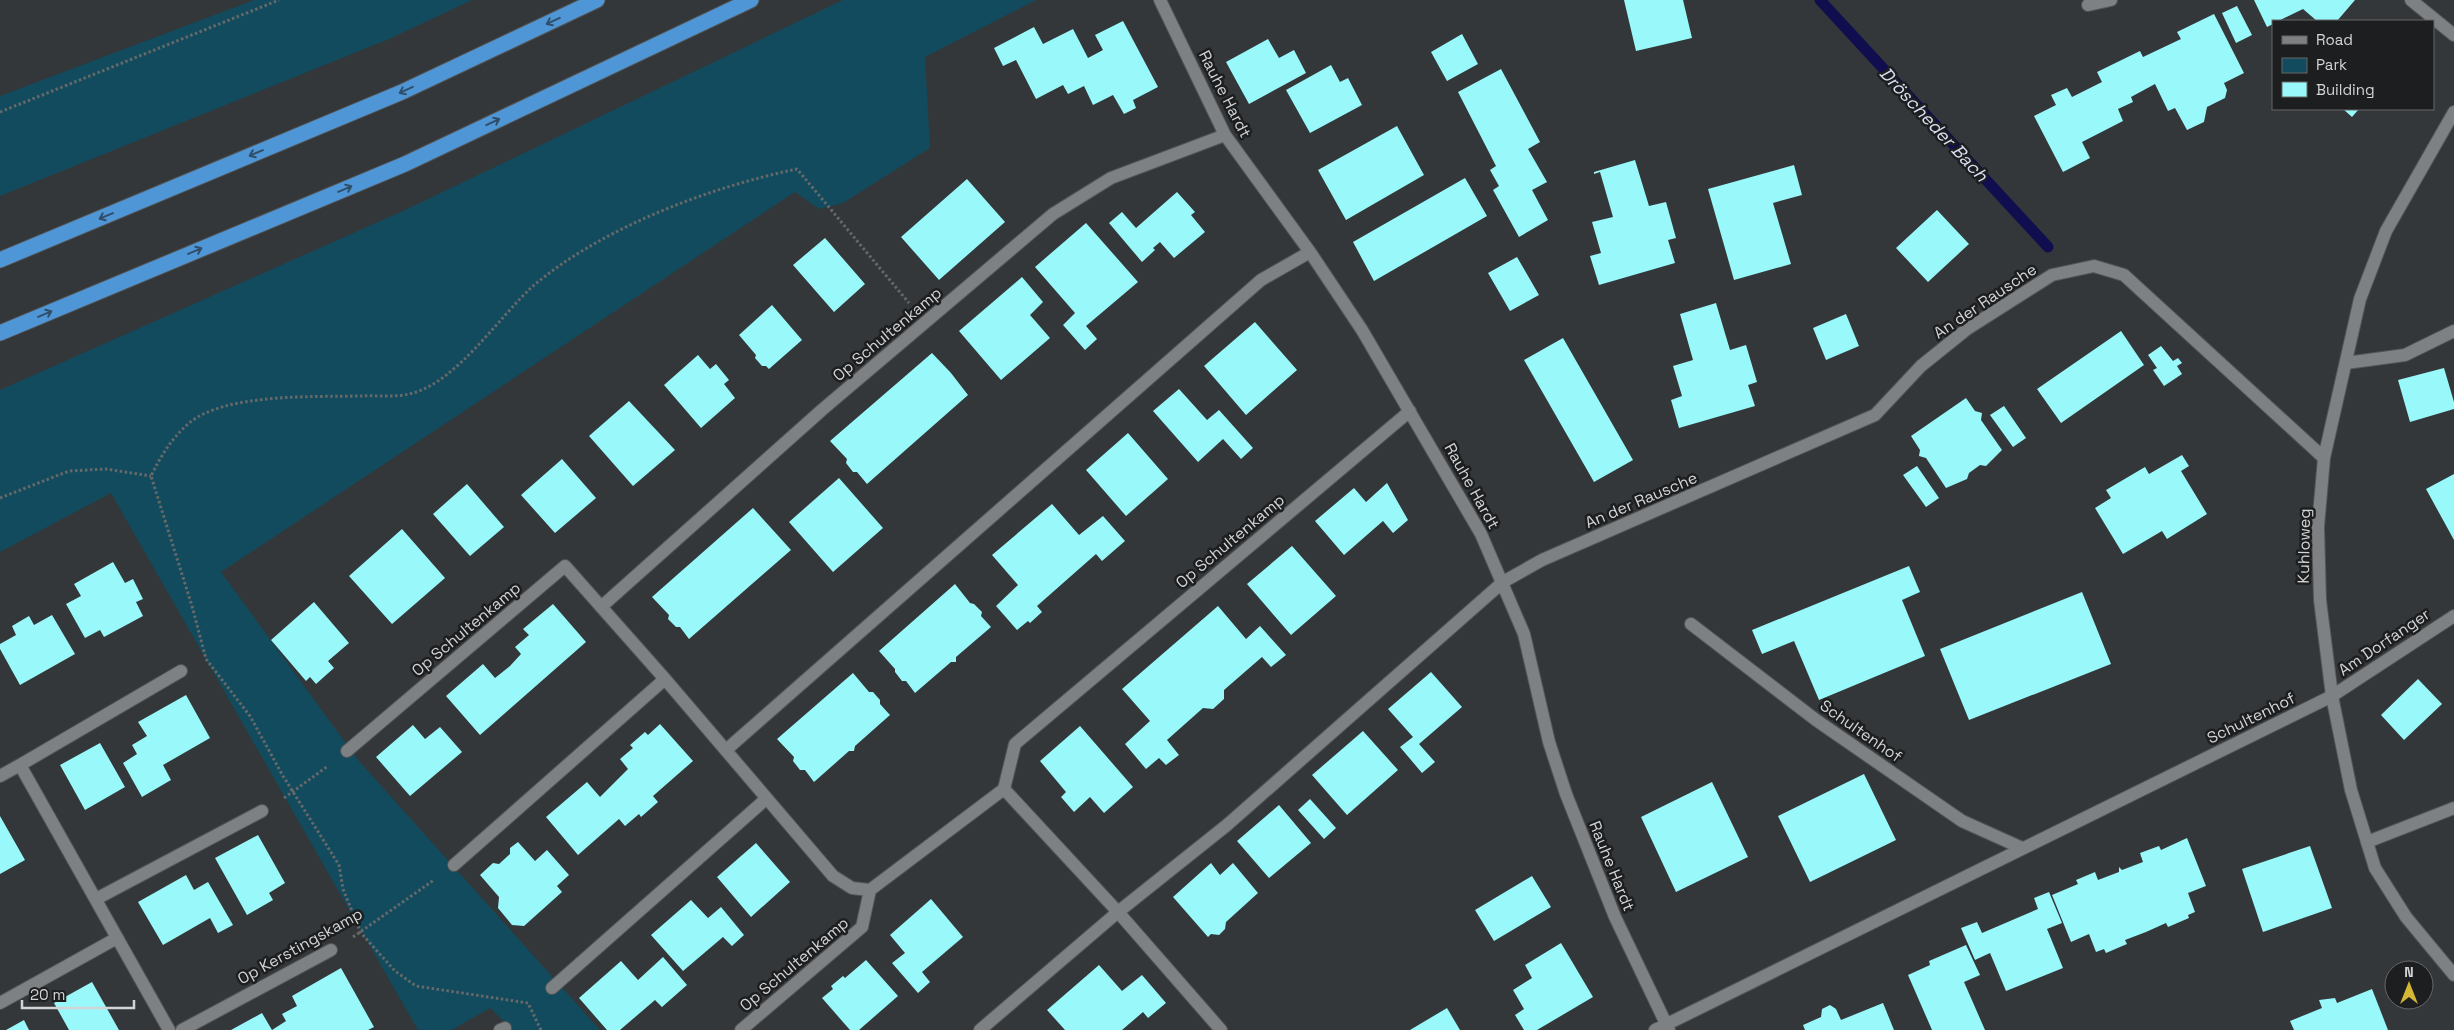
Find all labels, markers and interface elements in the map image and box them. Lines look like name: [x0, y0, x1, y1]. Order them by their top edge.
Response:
one-way arrow: [546, 16, 561, 26]
legend: [2272, 20, 2434, 110]
text: Road: [2316, 30, 2353, 49]
street label: Rauhe Hardt: [1194, 47, 1256, 141]
text: Park: [2316, 55, 2347, 74]
water label: Dröscheder Bach: [1875, 62, 1994, 187]
text: Building: [2316, 80, 2375, 99]
one-way arrow: [399, 85, 414, 95]
one-way arrow: [485, 117, 500, 126]
one-way arrow: [249, 149, 264, 158]
one-way arrow: [337, 184, 352, 193]
one-way arrow: [99, 212, 114, 221]
one-way arrow: [187, 246, 202, 256]
street label: An der Rausche: [1929, 259, 2041, 343]
street label: Op Schultenkamp: [828, 282, 946, 386]
one-way arrow: [37, 309, 52, 318]
street label: Rauhe Hardt: [1440, 439, 1504, 533]
street label: An der Rausche: [1582, 467, 1700, 533]
street label: Op Schultenkamp: [1171, 489, 1289, 593]
street label: Kuhloweg: [2293, 508, 2315, 584]
street label: Op Schultenkamp: [407, 577, 525, 681]
street label: Am Dorfanger: [2334, 604, 2434, 680]
street label: Schultenhof: [2203, 688, 2299, 748]
street label: Schultenhof: [1816, 695, 1906, 767]
street label: Rauhe Hardt: [1584, 818, 1640, 914]
street label: Op Kerstingskamp: [234, 903, 366, 989]
street label: Op Schultenkamp: [735, 912, 853, 1016]
north arrow: [2384, 960, 2434, 1010]
text: N: [2404, 963, 2414, 981]
scale bar: [22, 978, 135, 1010]
text: 20 m: [30, 985, 65, 1004]

